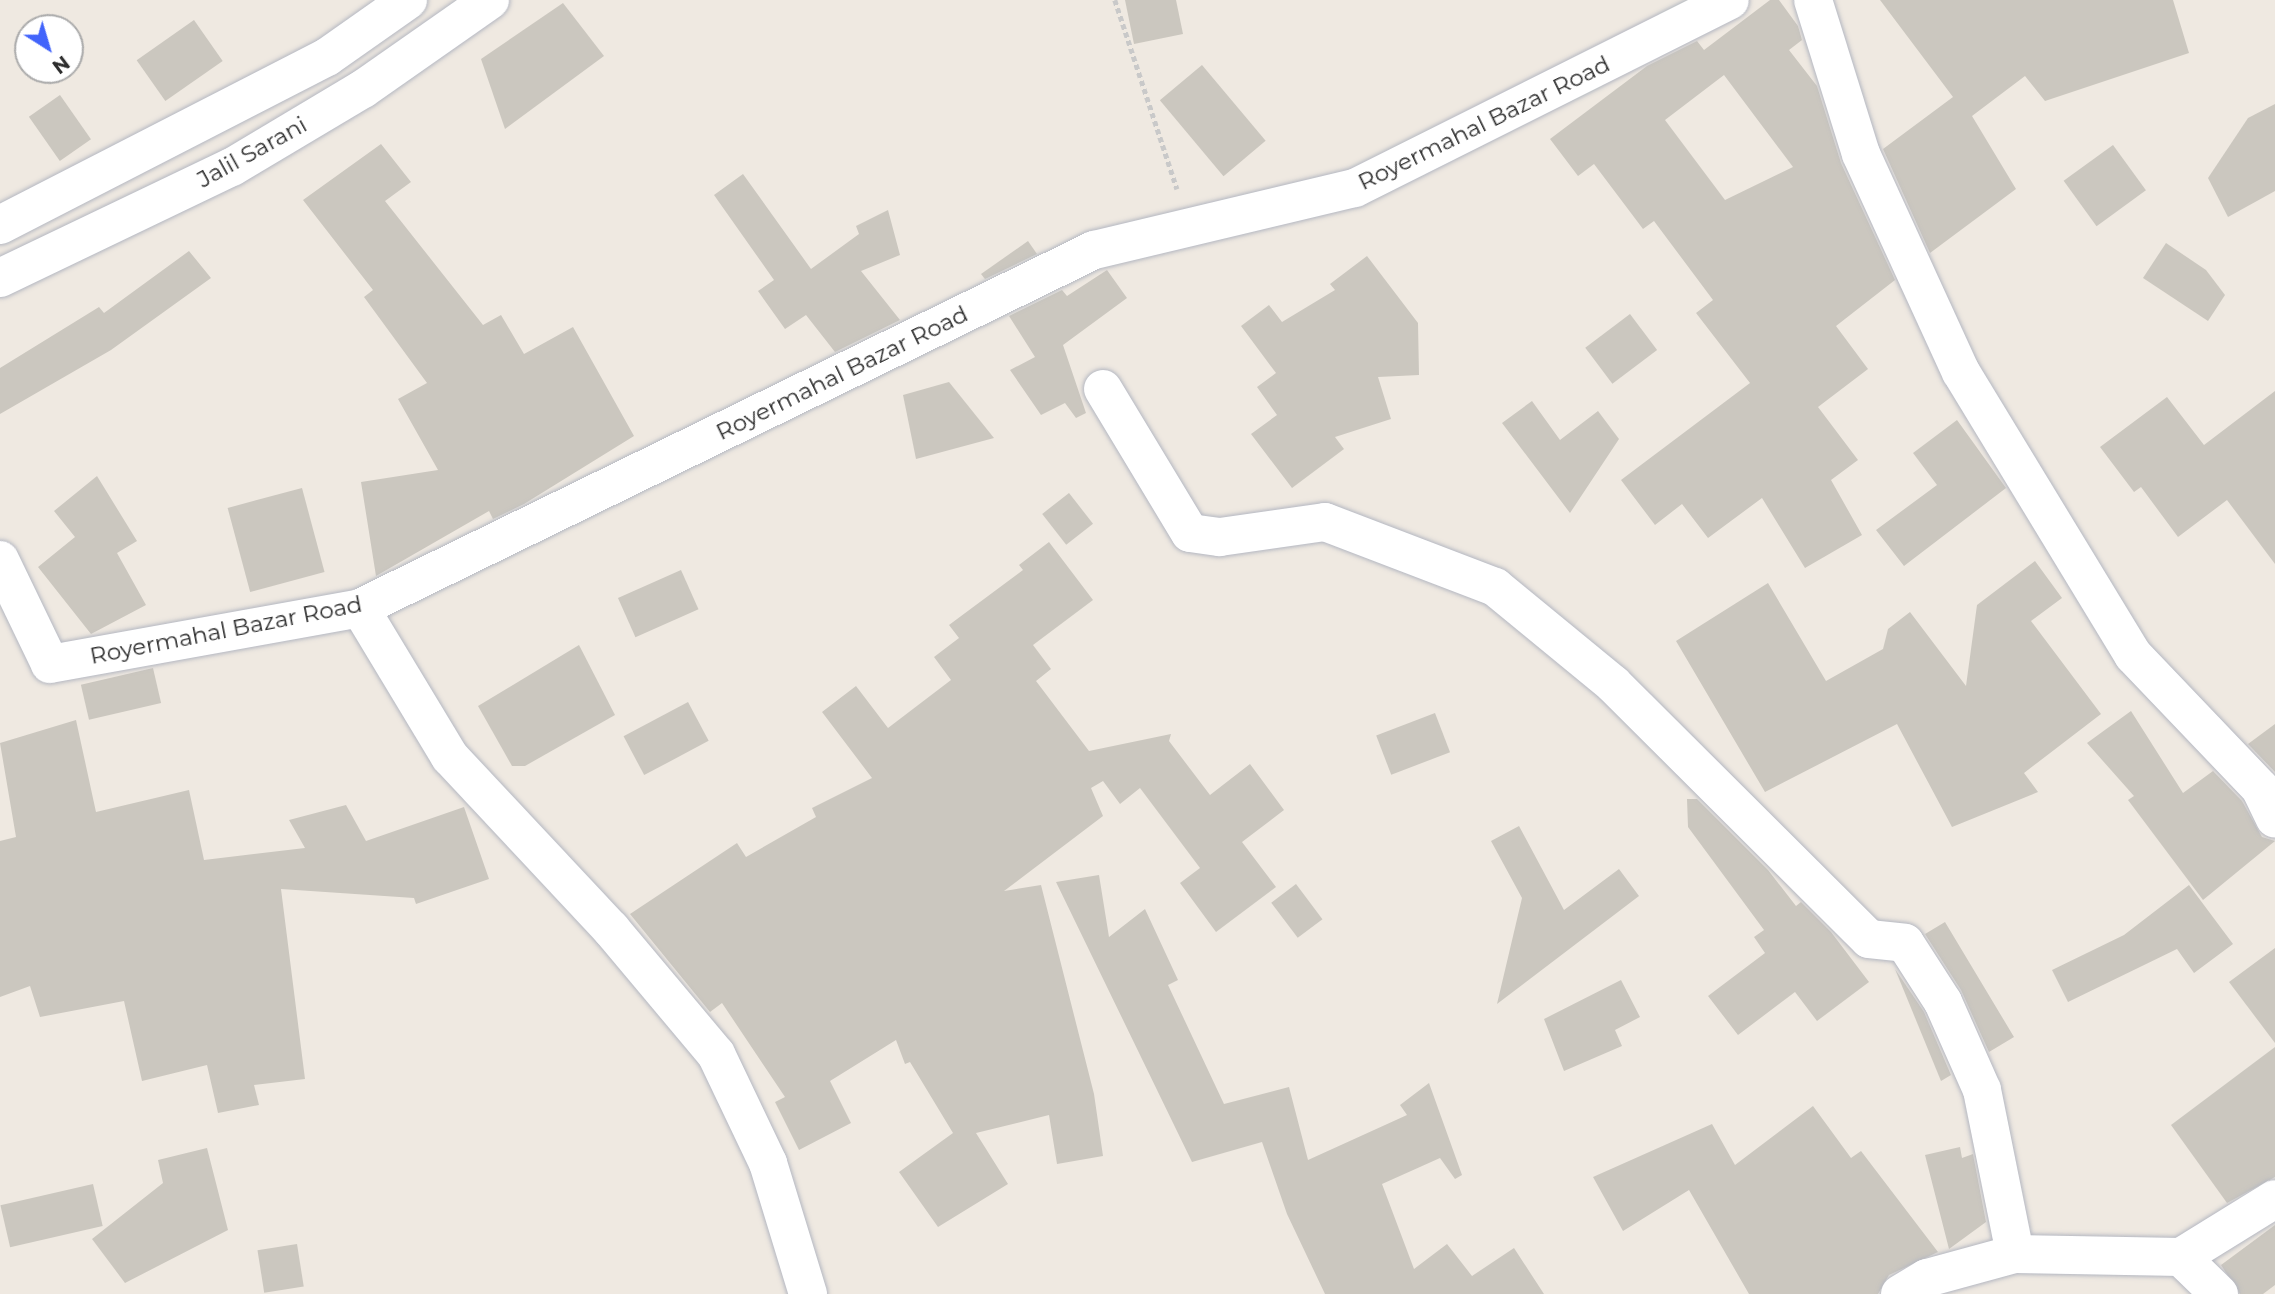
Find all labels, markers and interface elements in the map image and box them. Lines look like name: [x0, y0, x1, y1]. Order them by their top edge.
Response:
north arrow: [14, 14, 84, 84]
street label: Royermahal Bazar Road: [1354, 50, 1614, 196]
text: N: [48, 51, 74, 78]
street label: Jalil Sarani: [192, 111, 312, 193]
street label: Royermahal Bazar Road: [712, 300, 972, 446]
street label: Royermahal Bazar Road: [88, 590, 364, 670]

